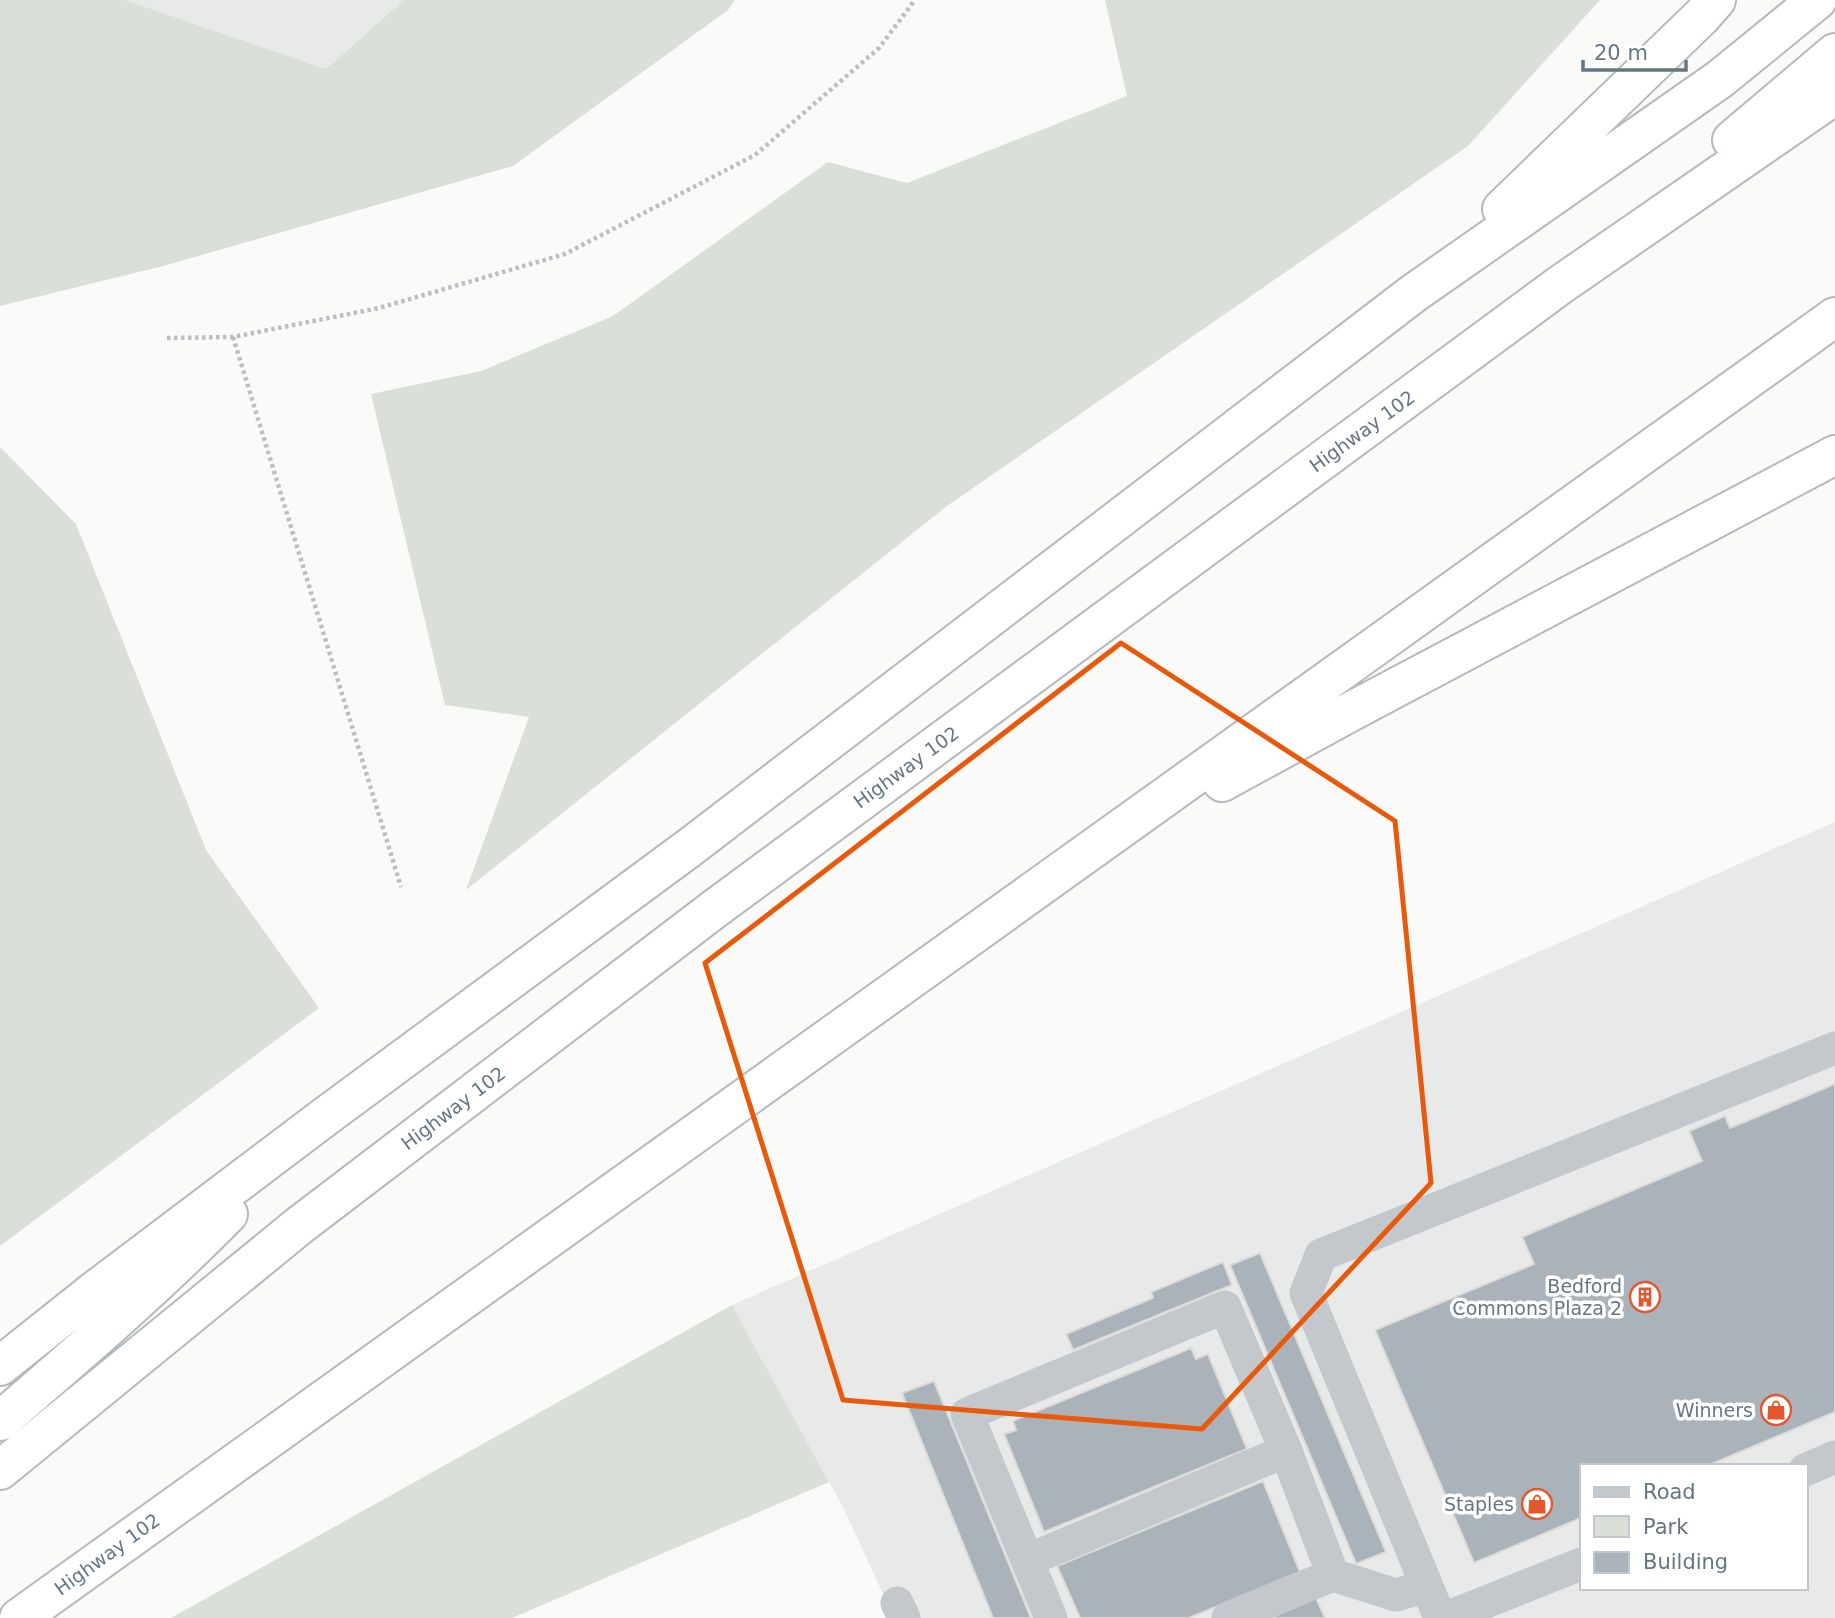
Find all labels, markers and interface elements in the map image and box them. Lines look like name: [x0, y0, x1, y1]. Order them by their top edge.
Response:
scale bar: [1583, 28, 1686, 72]
text: 20 m: [1594, 41, 1648, 65]
street label: Highway 102: [1305, 386, 1419, 476]
street label: Highway 102: [849, 722, 963, 812]
street label: Highway 102: [397, 1062, 509, 1154]
place label: Bedford Commons Plaza 2: [1452, 1275, 1622, 1319]
building icon: Bedford Commons Plaza 2: [1628, 1280, 1662, 1314]
shop icon: Winners: [1759, 1393, 1793, 1427]
place label: Winners: [1676, 1399, 1753, 1421]
legend: [1580, 1464, 1807, 1590]
text: Road: [1643, 1480, 1696, 1504]
shop icon: Staples: [1520, 1487, 1554, 1521]
place label: Staples: [1444, 1493, 1514, 1515]
street label: Highway 102: [50, 1509, 164, 1599]
text: Park: [1643, 1515, 1689, 1539]
text: Building: [1643, 1550, 1728, 1574]

